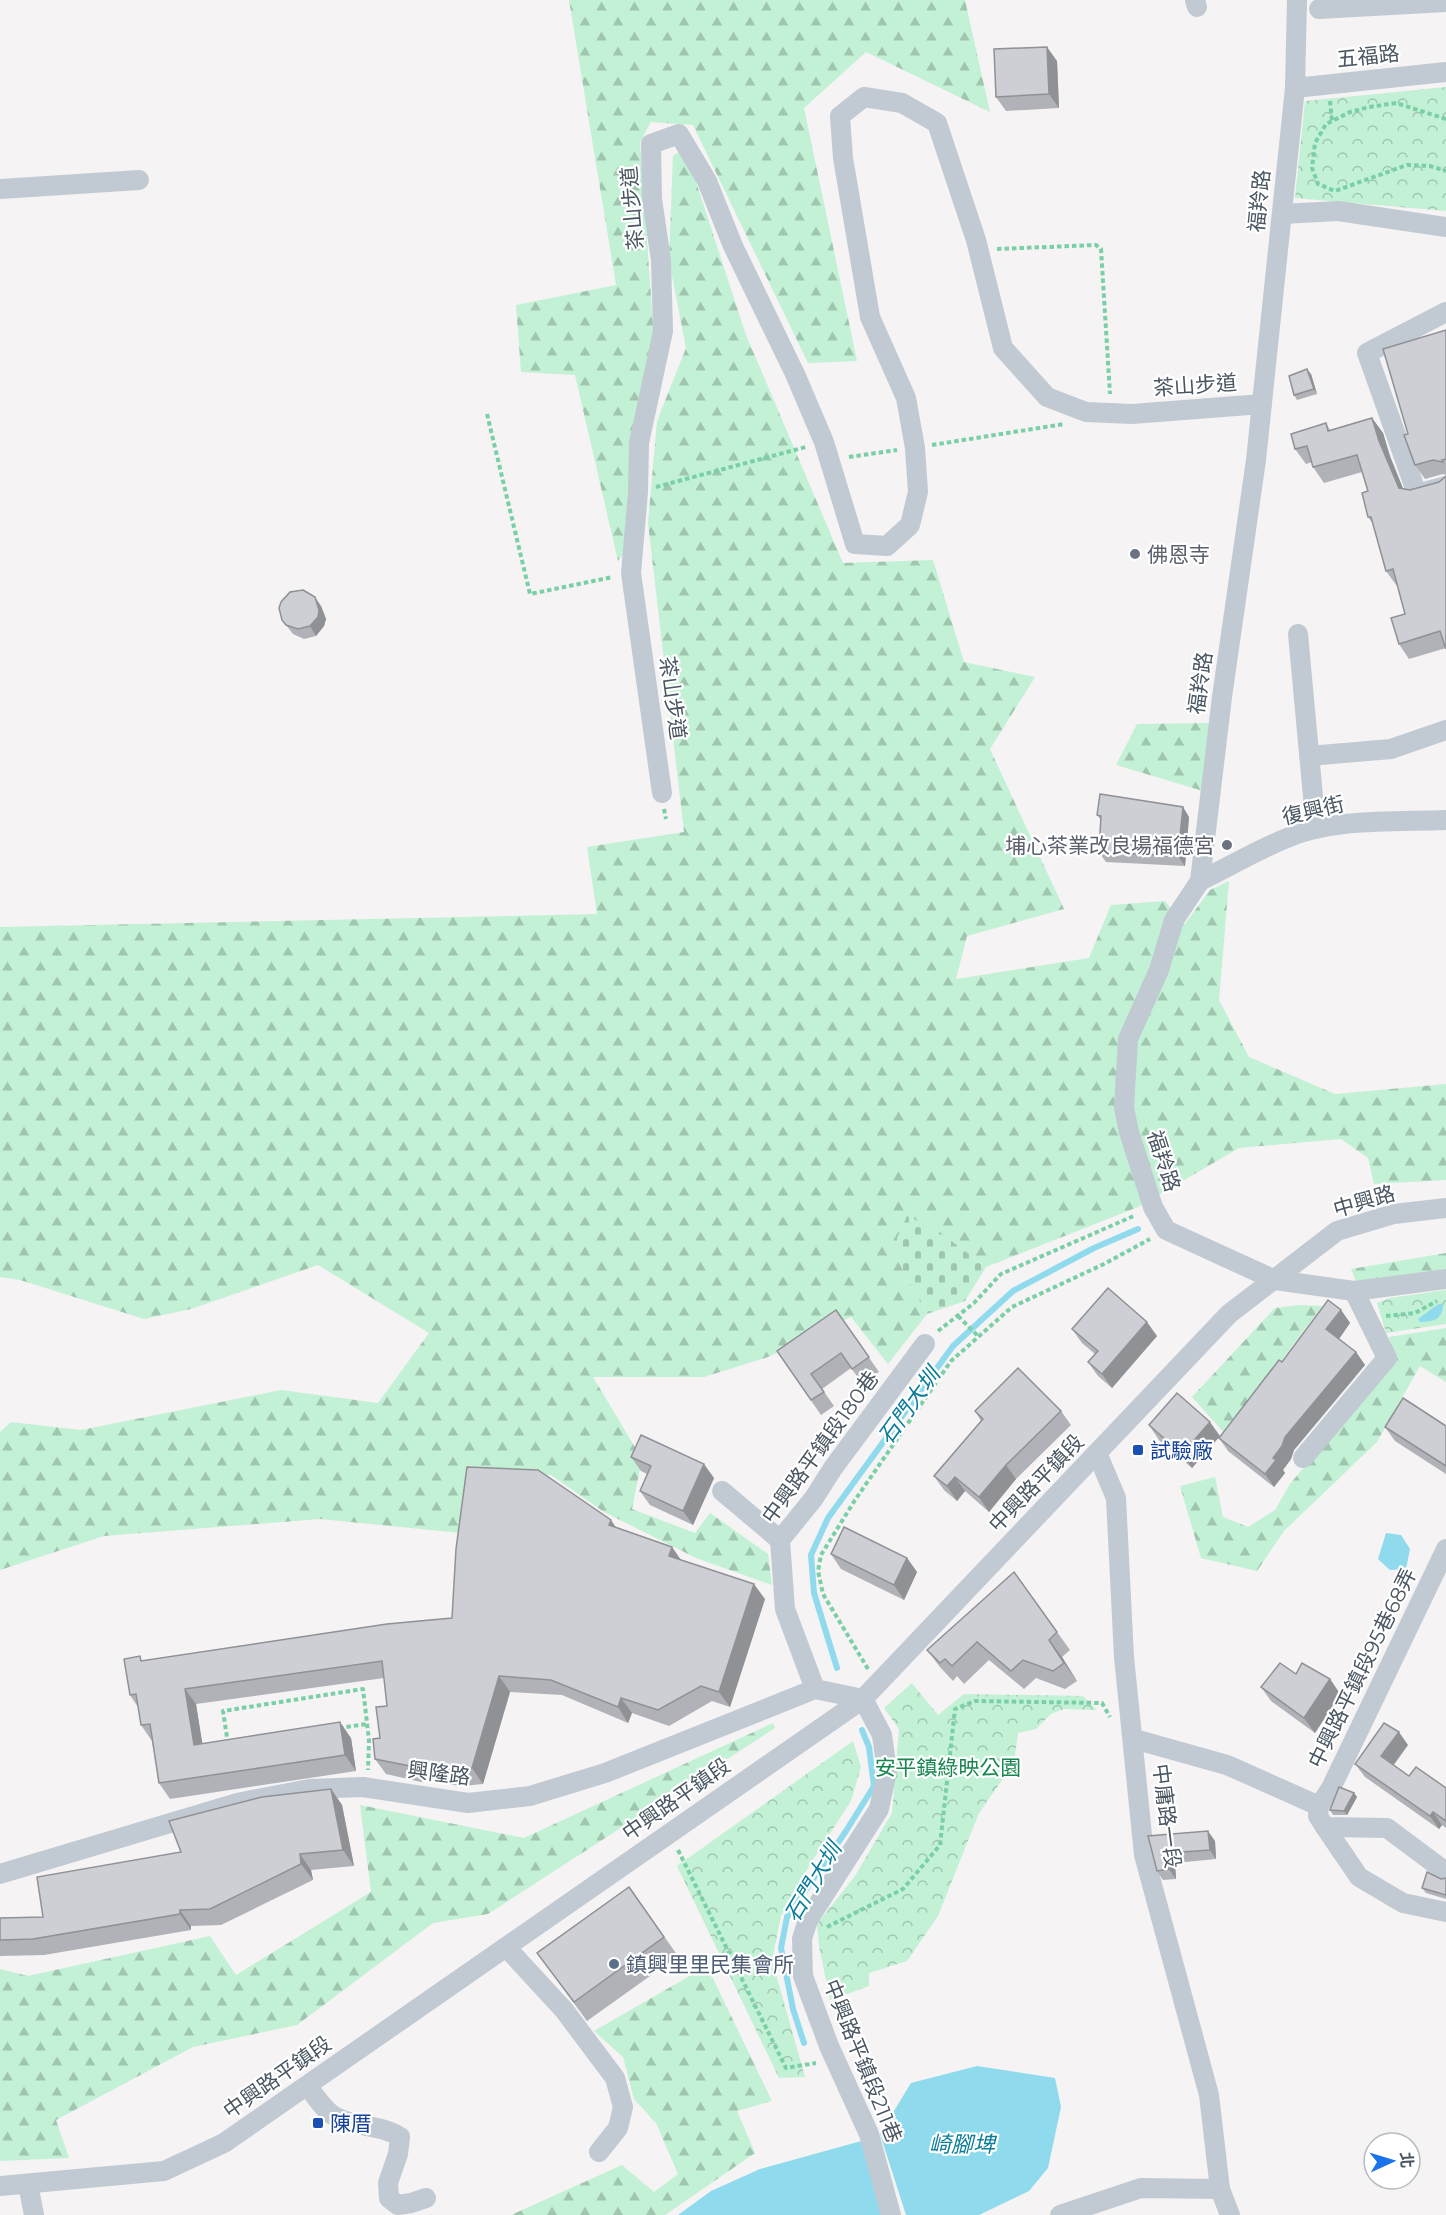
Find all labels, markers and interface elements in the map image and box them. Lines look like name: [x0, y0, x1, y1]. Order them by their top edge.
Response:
street label: 五福路: [1335, 40, 1401, 72]
street label: 茶山步道: [616, 165, 648, 251]
street label: 福羚路: [1243, 168, 1275, 234]
street label: 茶山步道: [1152, 370, 1238, 400]
place label: 佛恩寺: [1147, 542, 1210, 567]
marker: 佛恩寺: [1128, 547, 1142, 561]
street label: 福羚路: [1183, 650, 1217, 716]
street label: 茶山步道: [655, 655, 691, 741]
street label: 復興街: [1279, 791, 1347, 829]
place label: 埔心茶業改良場福德宮: [1005, 833, 1215, 858]
marker: 埔心茶業改良場福德宮: [1220, 838, 1234, 852]
street label: 福羚路: [1142, 1127, 1186, 1195]
street label: 中興路: [1330, 1180, 1398, 1222]
water label: 石門大圳: [872, 1360, 948, 1450]
street label: 中興路平鎮段180巷: [756, 1366, 884, 1528]
street label: 中興路平鎮段: [983, 1429, 1089, 1537]
place label: 試驗廠: [1150, 1438, 1213, 1463]
marker: 試驗廠: [1131, 1443, 1145, 1457]
street label: 中興路平鎮段95巷68弄: [1303, 1564, 1421, 1772]
street label: 中興路平鎮段: [617, 1753, 735, 1845]
park label: 安平鎮綠映公園: [875, 1755, 1022, 1780]
street label: 興隆路: [406, 1757, 472, 1789]
street label: 中庸路一段: [1148, 1762, 1186, 1870]
water label: 石門大圳: [779, 1835, 849, 1927]
place label: 鎮興里里民集會所: [626, 1952, 794, 1977]
marker: 鎮興里里民集會所: [607, 1957, 621, 1971]
street label: 中興路平鎮段211巷: [819, 1976, 907, 2146]
street label: 中興路平鎮段: [218, 2031, 336, 2123]
place label: 陳厝: [330, 2111, 372, 2136]
marker: 陳厝: [311, 2116, 325, 2130]
water label: 崎腳埤: [929, 2131, 998, 2158]
north arrow: [1362, 2131, 1422, 2191]
text: 北: [1396, 2151, 1417, 2169]

